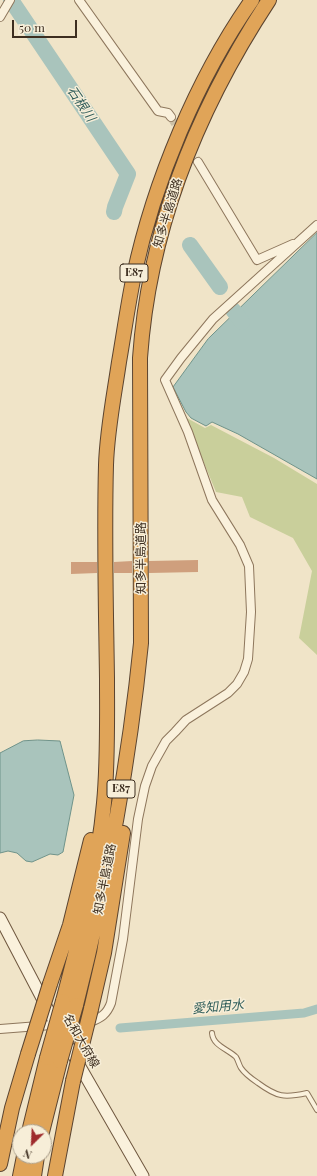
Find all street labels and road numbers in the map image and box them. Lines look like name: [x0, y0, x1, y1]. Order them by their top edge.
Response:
street label: 知多半島道路: [151, 176, 185, 250]
road number: E87: [120, 264, 148, 282]
street label: 知多半島道路: [134, 522, 148, 594]
road number: E87: [107, 780, 135, 798]
street label: 知多半島道路: [91, 842, 119, 916]
street label: 名和大府線: [60, 1011, 102, 1071]

